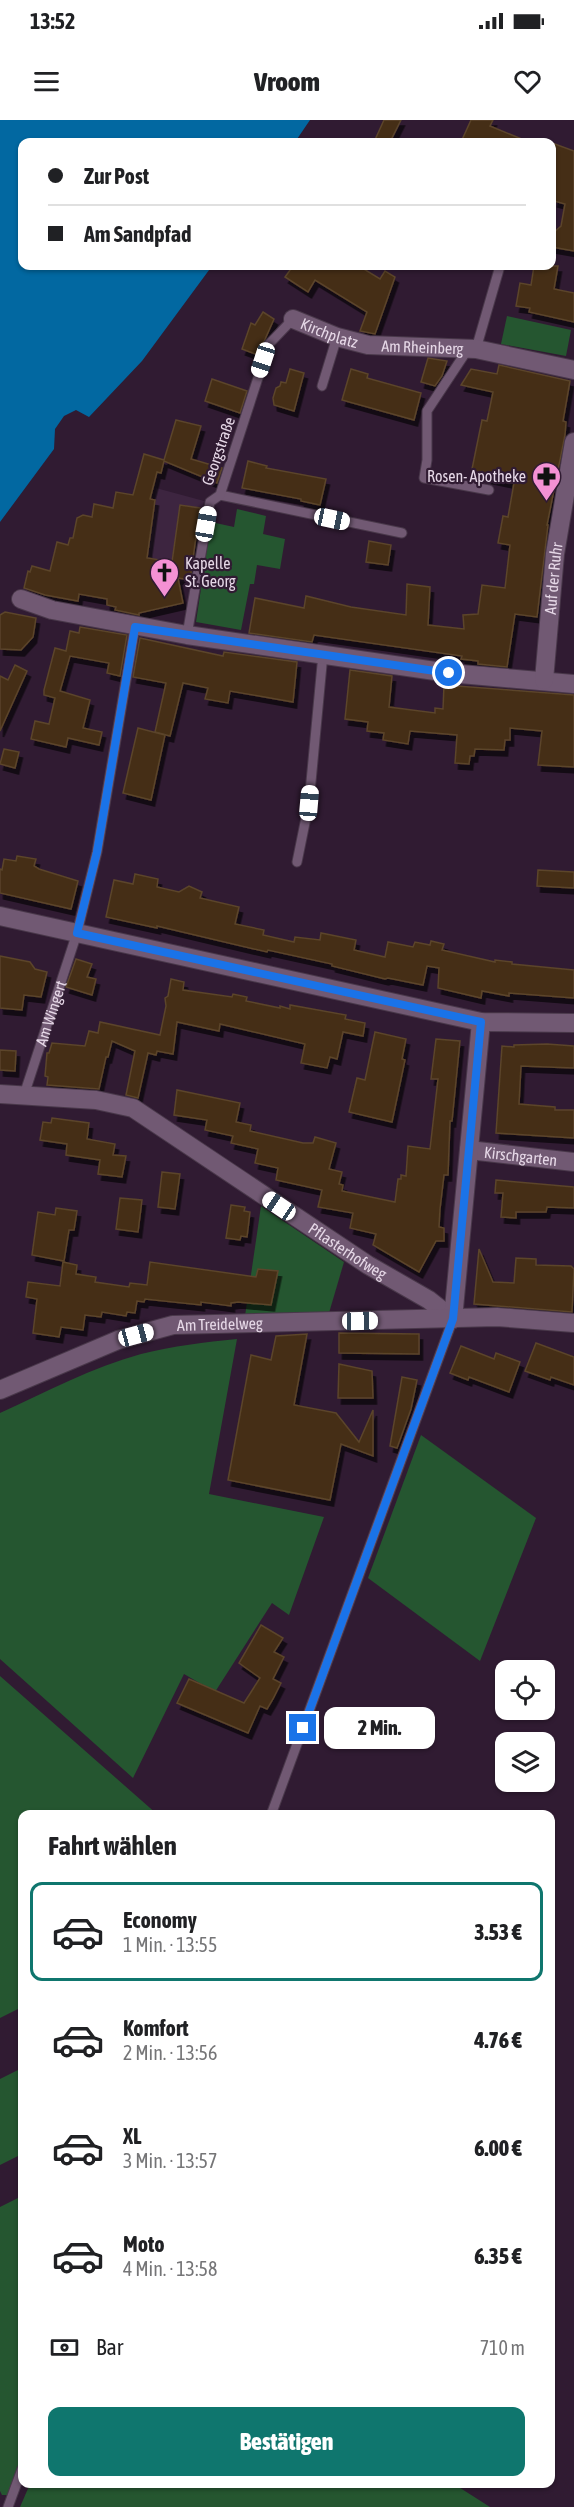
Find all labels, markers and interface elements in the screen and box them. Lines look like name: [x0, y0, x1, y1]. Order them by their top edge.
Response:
text: 13:52: [30, 8, 75, 34]
icon: menu: [30, 65, 63, 98]
icon: heart: [511, 65, 544, 98]
text: Vroom: [254, 66, 320, 97]
text: Zur Post: [84, 163, 149, 189]
text: Am Sandpfad: [84, 221, 191, 247]
street label: Kirchplatz: [298, 314, 360, 351]
street label: Am Rheinberg: [381, 337, 464, 359]
car: [249, 340, 277, 380]
street label: Georgstraße: [198, 414, 239, 488]
pharmacy icon: Rosen- Apotheke: [531, 460, 563, 502]
place label: Rosen- Apotheke: [427, 467, 526, 486]
car: [194, 505, 218, 543]
car: [313, 506, 351, 532]
street label: Auf der Ruhr: [541, 541, 566, 615]
place label: Kapelle St. Georg: [185, 554, 236, 591]
church icon: Kapelle St. Georg: [148, 556, 180, 598]
route start: [435, 659, 462, 686]
car: [298, 784, 320, 822]
street label: Am Wingert: [32, 978, 70, 1048]
street label: Kirschgarten: [483, 1143, 558, 1169]
car: [259, 1188, 299, 1224]
street label: Pflasterhofweg: [305, 1219, 390, 1284]
car: [342, 1312, 378, 1330]
street label: Am Treidelweg: [177, 1314, 263, 1334]
car: [116, 1322, 156, 1348]
map controls: [495, 1660, 555, 1792]
button: locate: [495, 1660, 555, 1720]
callout: 2 Min.: [324, 1707, 435, 1749]
route end: [289, 1714, 316, 1741]
text: 2 Min.: [358, 1716, 401, 1739]
button: layers: [495, 1732, 555, 1792]
text: Fahrt wählen: [48, 1830, 177, 1861]
icon: car: [51, 1905, 105, 1959]
text: Economy: [123, 1907, 197, 1933]
text: 3.53 €: [474, 1919, 522, 1945]
text: 1 Min. · 13:55: [123, 1933, 217, 1956]
icon: car: [51, 2013, 105, 2067]
text: Komfort: [123, 2015, 189, 2041]
text: 4.76 €: [474, 2027, 522, 2053]
text: 2 Min. · 13:56: [123, 2041, 217, 2064]
icon: car: [51, 2121, 105, 2175]
text: XL: [123, 2123, 141, 2149]
text: 6.00 €: [474, 2135, 522, 2161]
text: 3 Min. · 13:57: [123, 2149, 217, 2172]
icon: car: [51, 2229, 105, 2283]
text: Moto: [123, 2231, 165, 2257]
text: 6.35 €: [474, 2243, 522, 2269]
text: 4 Min. · 13:58: [123, 2257, 217, 2280]
icon: cash: [48, 2331, 81, 2364]
text: Bar: [96, 2334, 123, 2360]
text: 710 m: [480, 2336, 525, 2359]
button: Bestätigen: [48, 2407, 525, 2476]

